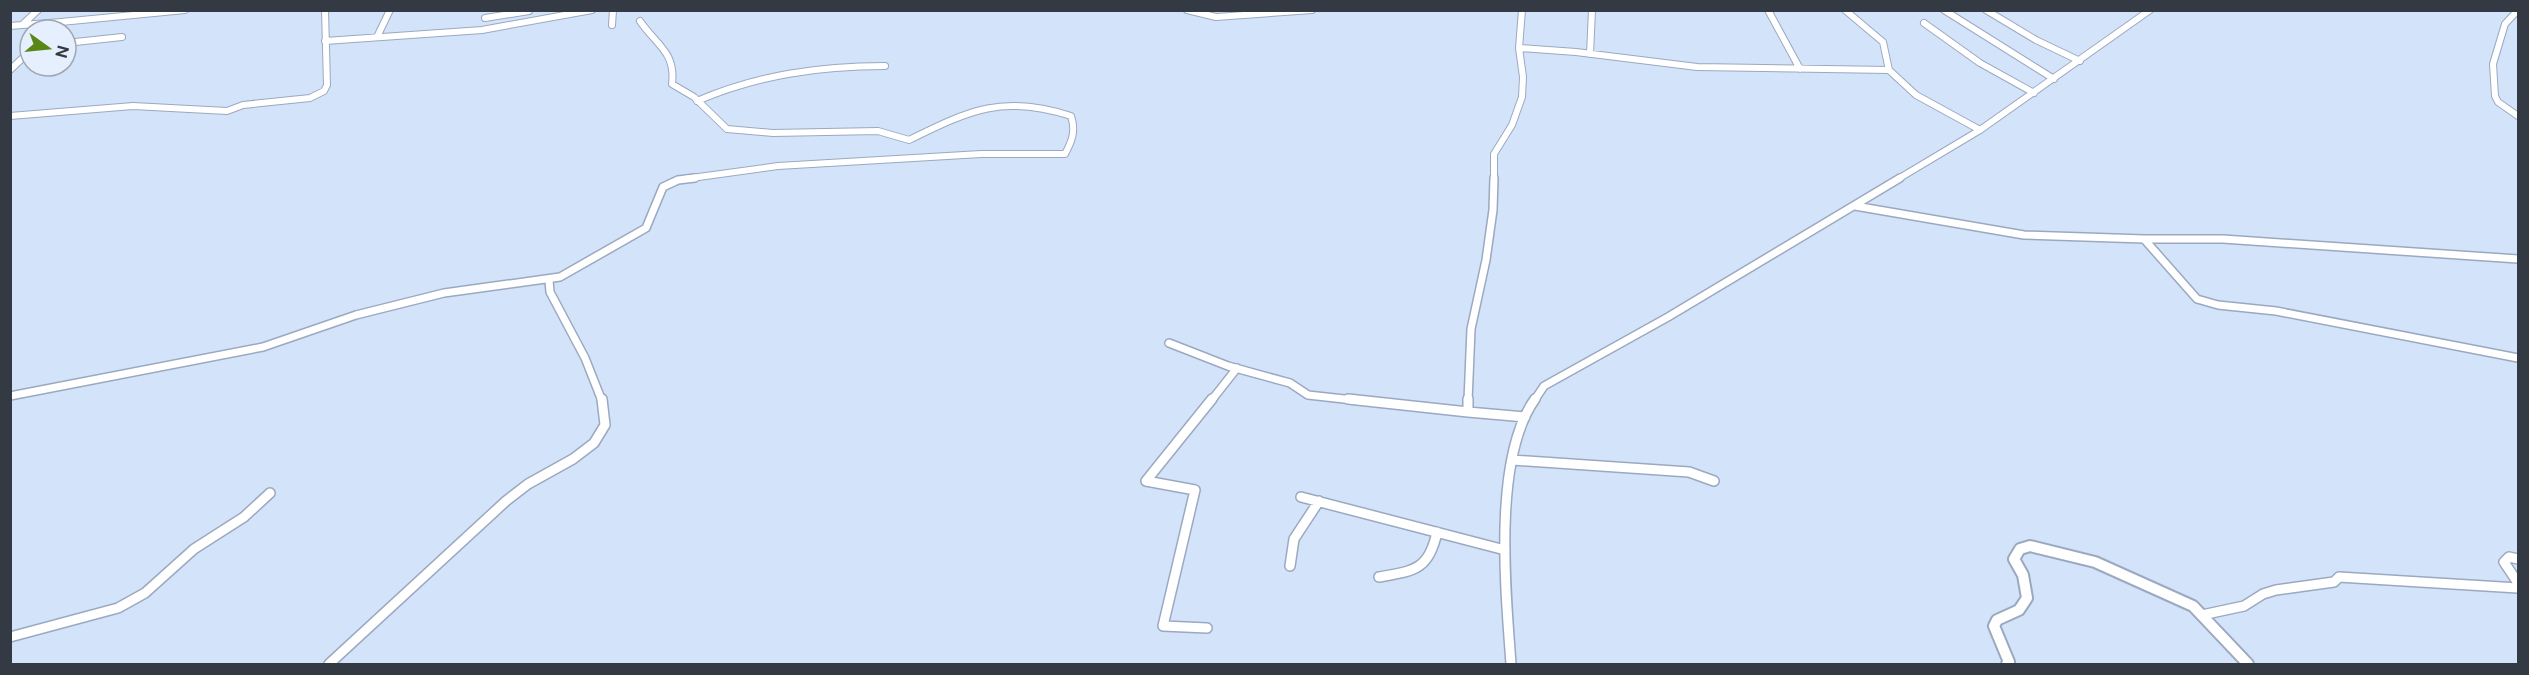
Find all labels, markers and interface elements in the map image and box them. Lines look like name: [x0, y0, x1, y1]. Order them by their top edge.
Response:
north arrow: [18, 18, 78, 78]
text: N: [51, 43, 73, 60]

